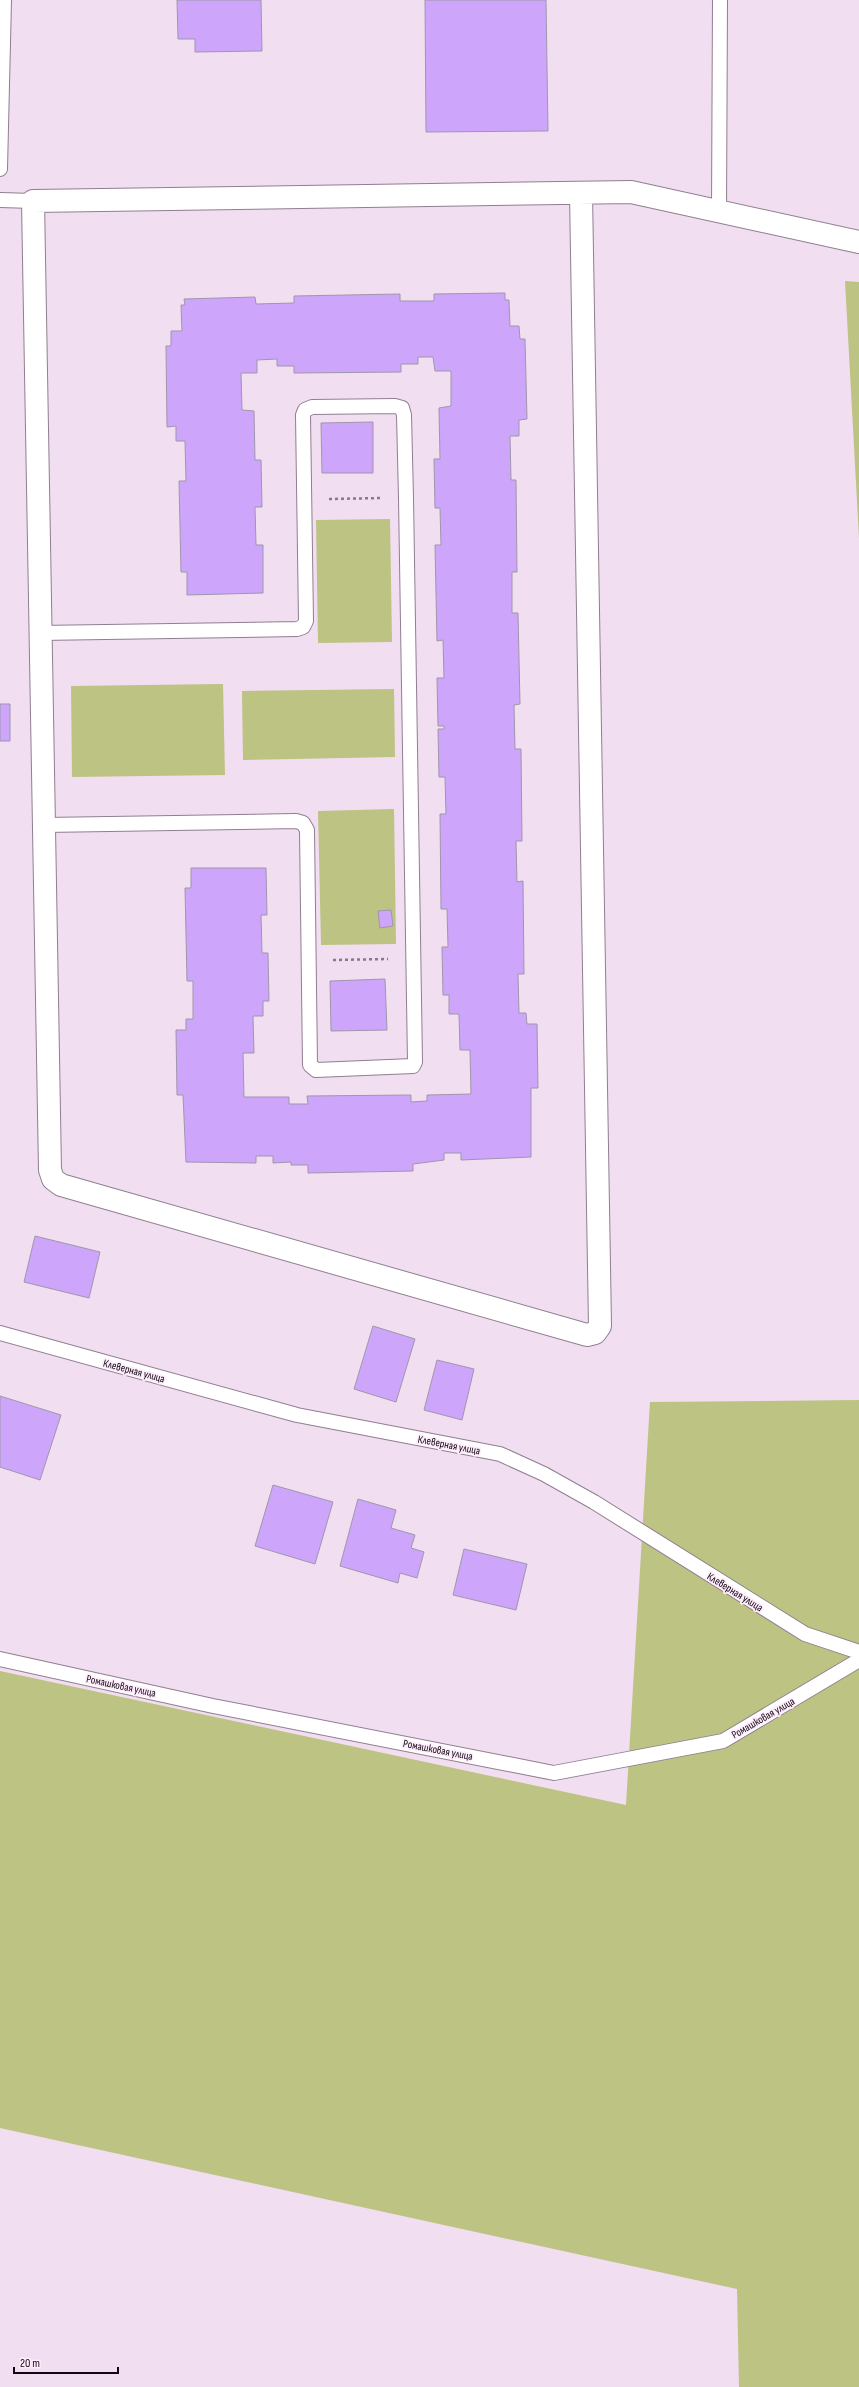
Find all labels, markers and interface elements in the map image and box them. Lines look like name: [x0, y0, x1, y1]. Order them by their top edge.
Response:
street label: Клеверная улица: [102, 1357, 166, 1385]
street label: Клеверная улица: [417, 1433, 481, 1457]
street label: Клеверная улица: [705, 1570, 765, 1614]
street label: Ромашковая улица: [85, 1672, 157, 1700]
street label: Ромашковая улица: [729, 1695, 797, 1741]
street label: Ромашковая улица: [402, 1737, 474, 1763]
scale bar: [14, 2349, 118, 2375]
text: 20 m: [20, 2356, 40, 2371]

